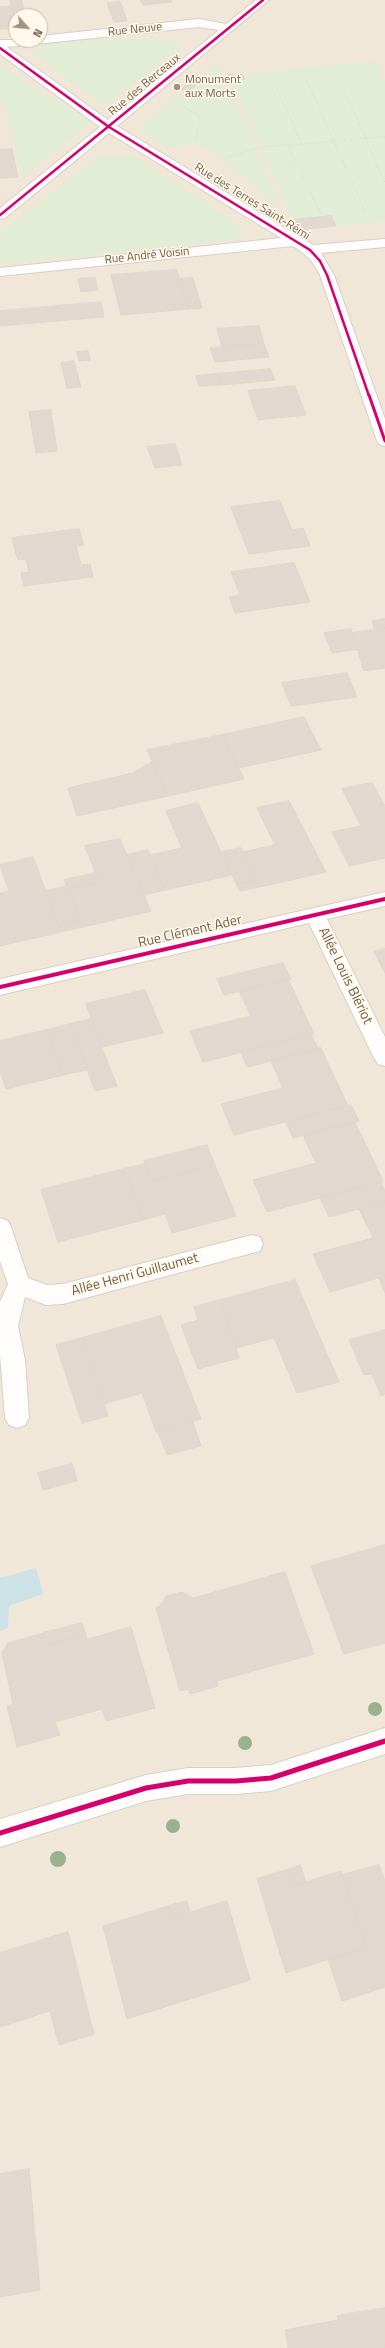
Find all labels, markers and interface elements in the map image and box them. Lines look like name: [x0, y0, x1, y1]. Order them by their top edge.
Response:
north arrow: [8, 8, 48, 48]
street label: Rue Neuve: [107, 20, 163, 40]
text: N: [29, 26, 47, 40]
street label: Rue des Berceaux: [106, 51, 184, 119]
place label: Monument aux Morts: [185, 73, 241, 101]
marker: Monument aux Morts: [172, 82, 182, 92]
street label: Rue des Terres Saint-Rémi: [192, 161, 312, 243]
street label: Rue André Voisin: [104, 244, 190, 268]
street label: Rue Clément Ader: [137, 912, 243, 952]
street label: Allée Louis Blériot: [314, 925, 376, 1027]
street label: Allée Henri Guillaumet: [70, 1250, 200, 1300]

